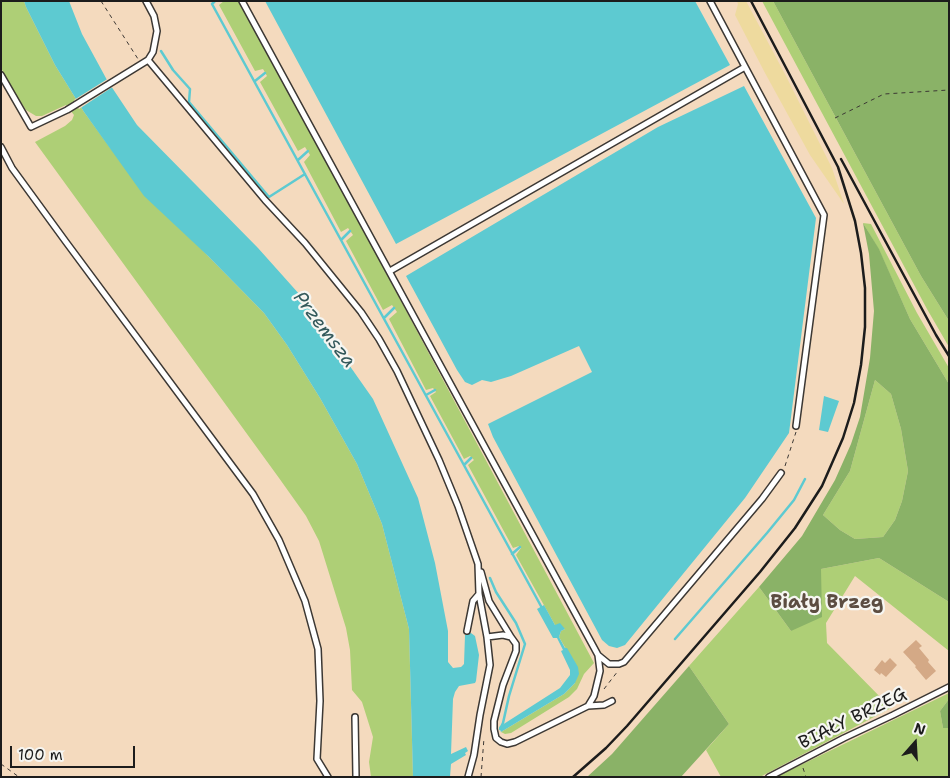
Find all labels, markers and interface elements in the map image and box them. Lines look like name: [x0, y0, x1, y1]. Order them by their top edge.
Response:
water label: Przemsza: [288, 287, 360, 373]
district label: Biały Brzeg: [771, 592, 883, 614]
street label: BIAŁY BRZEG: [796, 684, 910, 754]
north arrow: [890, 718, 940, 768]
text: N: [912, 719, 928, 739]
scale bar: [12, 736, 138, 768]
text: 100 m: [18, 745, 63, 765]

